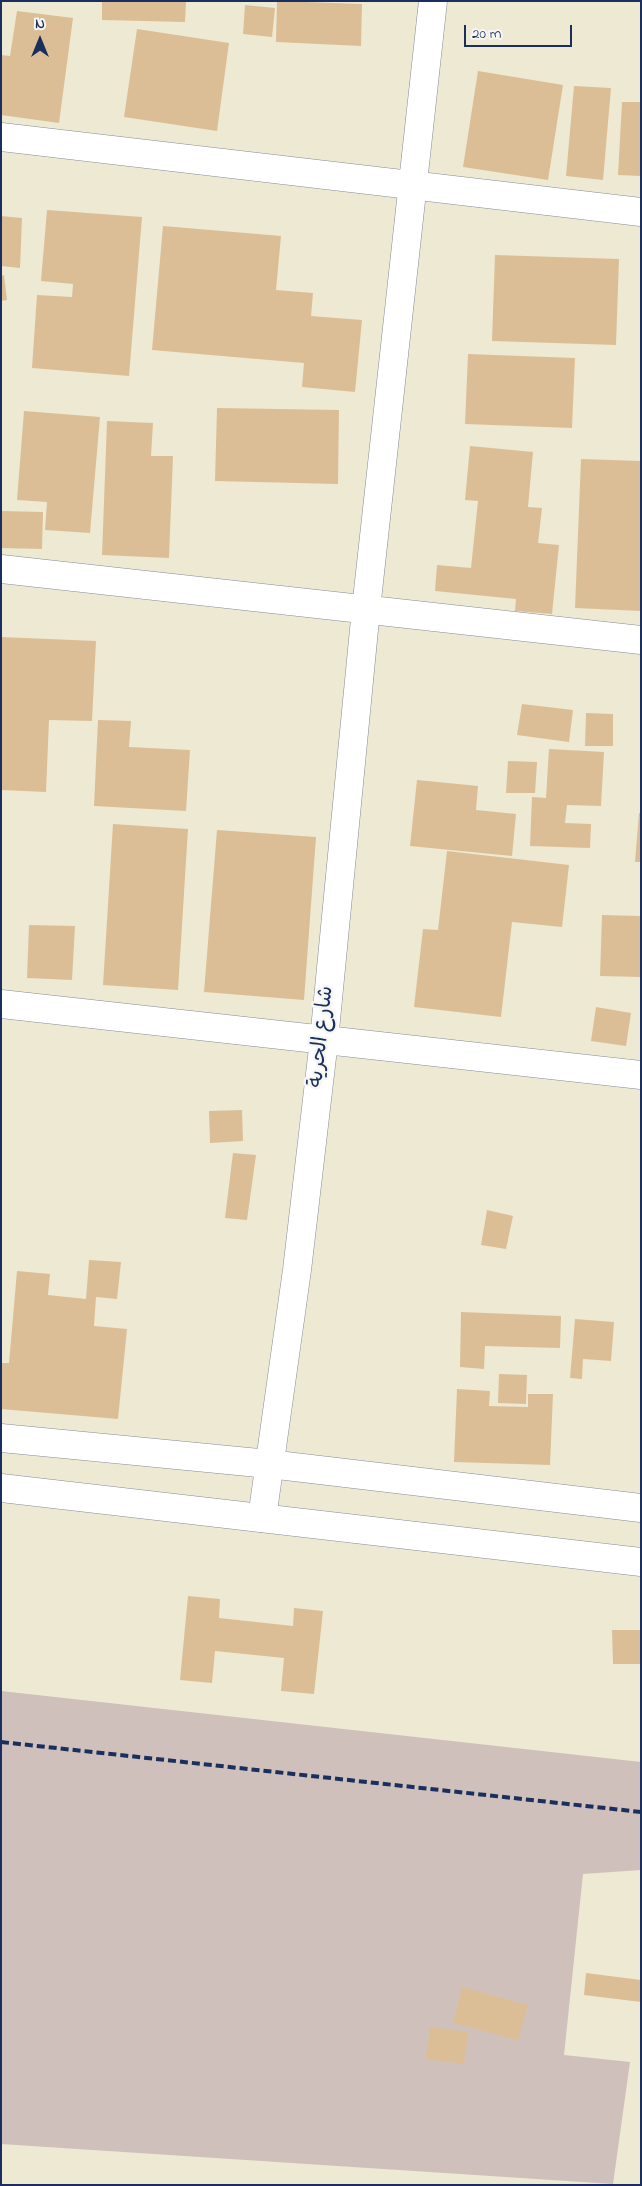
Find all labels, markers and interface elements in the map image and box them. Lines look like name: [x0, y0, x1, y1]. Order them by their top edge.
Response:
text: N: [35, 14, 45, 35]
north arrow: [15, 15, 65, 65]
scale bar: [467, 15, 574, 47]
text: 20 m: [472, 23, 501, 45]
street label: شارع الحرية: [305, 985, 341, 1089]

